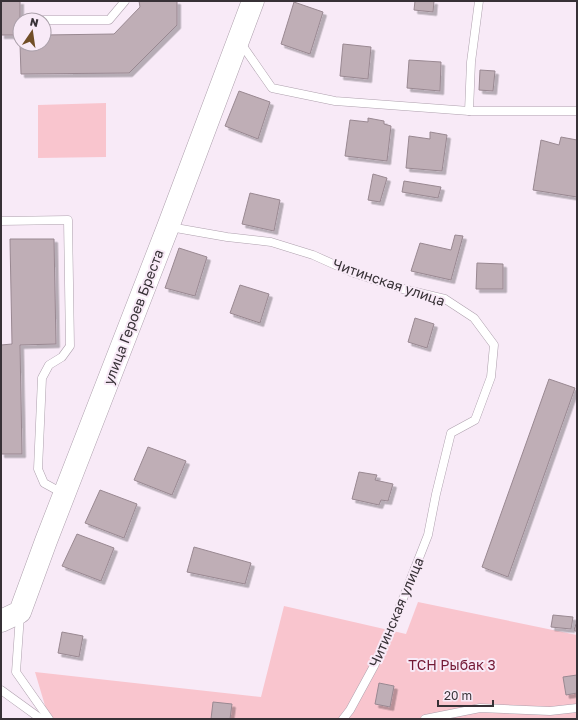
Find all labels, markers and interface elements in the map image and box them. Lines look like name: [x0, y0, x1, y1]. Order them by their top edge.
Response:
north arrow: [12, 12, 52, 52]
text: N: [29, 14, 40, 29]
street label: улица Героев Бреста: [99, 247, 167, 387]
street label: Читинская улица: [331, 255, 447, 309]
street label: Читинская улица: [365, 554, 427, 670]
park label: ТСН Рыбак 3: [408, 656, 496, 673]
scale bar: [438, 682, 493, 708]
text: 20 m: [444, 688, 472, 703]

